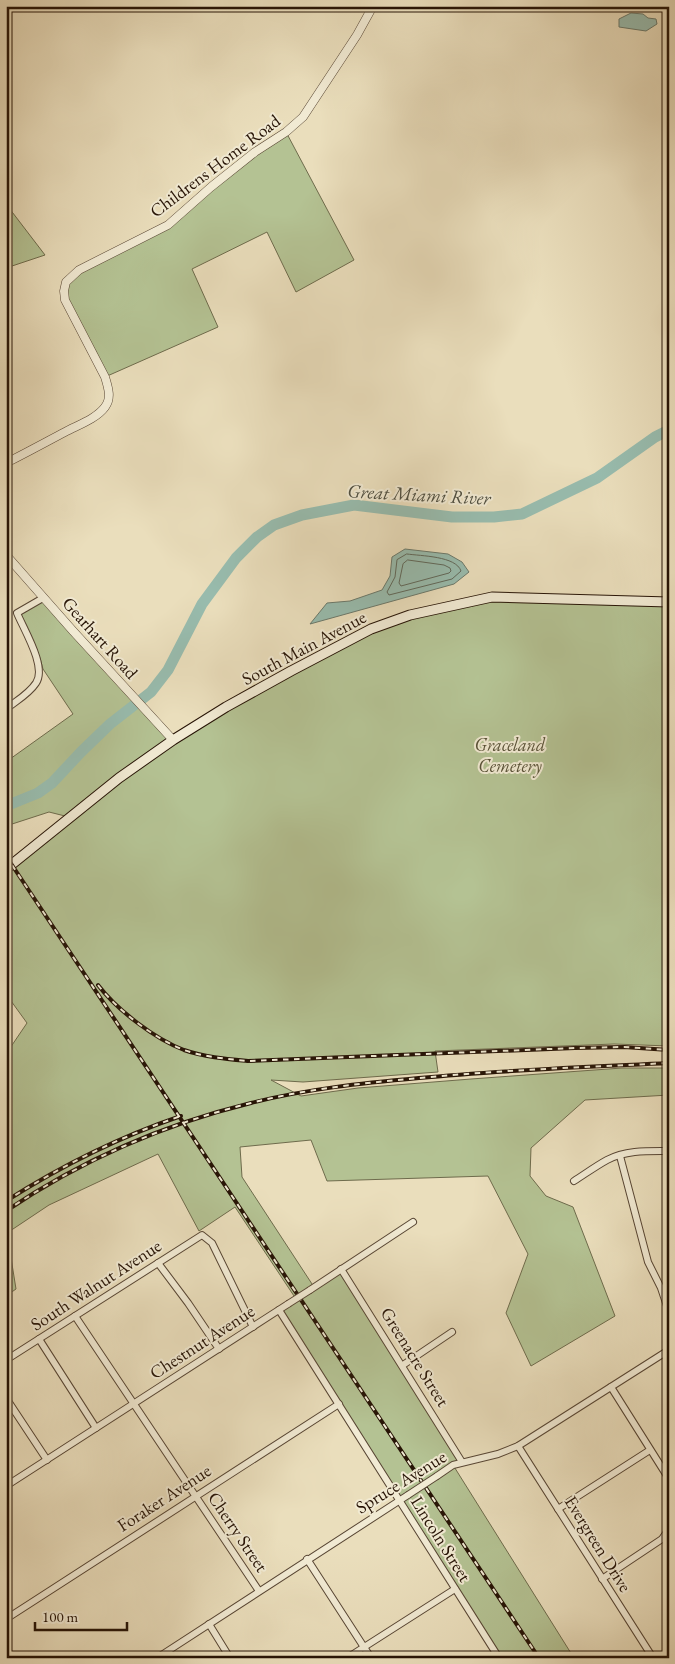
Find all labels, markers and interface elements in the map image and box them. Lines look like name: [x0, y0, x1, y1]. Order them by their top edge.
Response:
street label: Childrens Home Road: [145, 108, 285, 222]
water label: Great Miami River: [347, 478, 492, 511]
street label: Gearhart Road: [57, 592, 144, 684]
street label: South Main Avenue: [238, 605, 370, 690]
park label: Graceland Cemetery: [475, 733, 546, 778]
street label: South Walnut Avenue: [26, 1234, 165, 1335]
street label: Chestnut Avenue: [145, 1299, 258, 1384]
street label: Greenacre Street: [376, 1303, 455, 1411]
street label: Spruce Avenue: [351, 1445, 450, 1518]
street label: Foraker Avenue: [112, 1459, 215, 1537]
street label: Cherry Street: [203, 1487, 274, 1577]
street label: Evergreen Drive: [560, 1491, 637, 1596]
street label: Lincoln Street: [406, 1492, 477, 1586]
scale bar: [35, 1599, 128, 1631]
text: 100 m: [42, 1607, 79, 1626]

